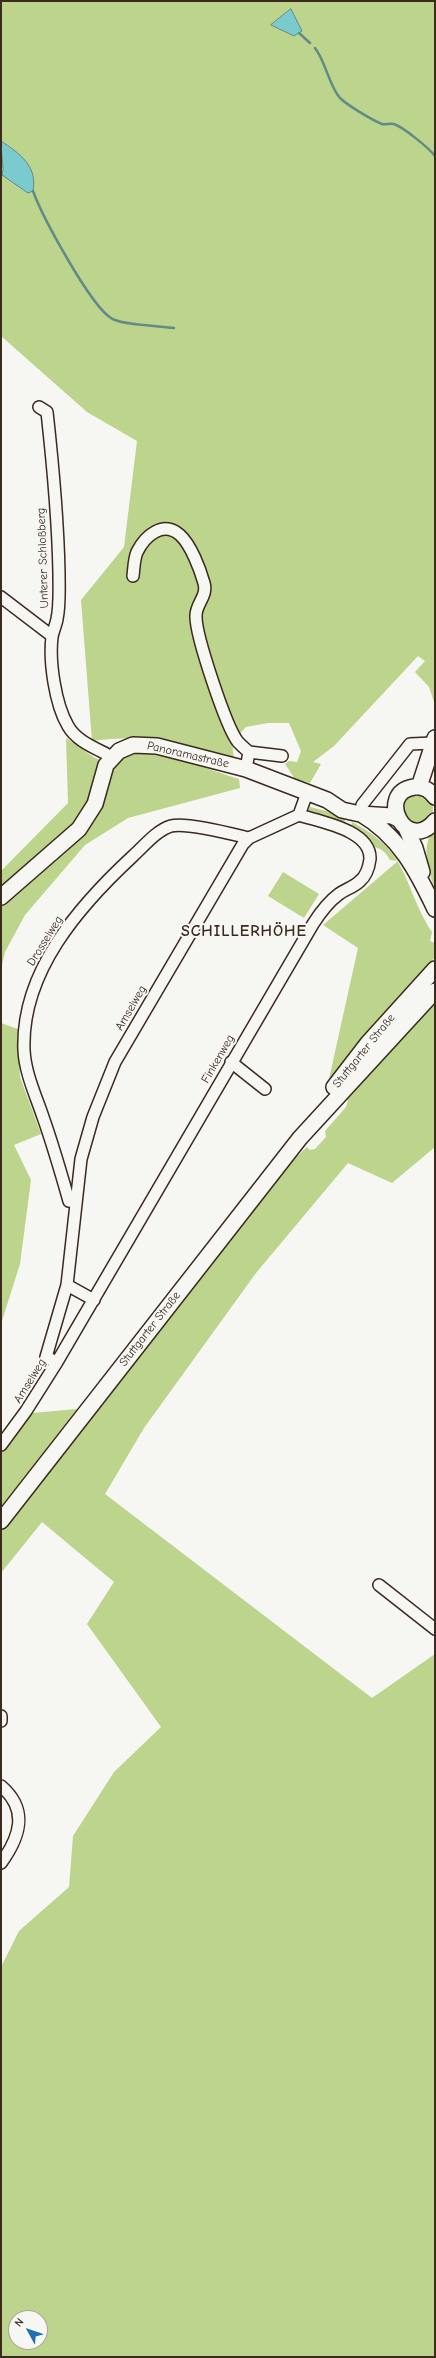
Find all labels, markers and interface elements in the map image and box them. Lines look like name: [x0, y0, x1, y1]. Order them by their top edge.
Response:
street label: Unterer Schloßberg: [34, 507, 52, 609]
street label: Panoramastraße: [146, 739, 230, 771]
street label: Drosselweg: [24, 913, 66, 969]
district label: SCHILLERHÖHE: [181, 921, 307, 941]
street label: Amselweg: [112, 983, 150, 1033]
street label: Stuttgarter Straße: [330, 1011, 398, 1091]
street label: Finkenweg: [198, 1032, 238, 1086]
street label: Stuttgarter Straße: [116, 1289, 184, 1369]
street label: Amselweg: [11, 1356, 49, 1406]
north arrow: [8, 2310, 48, 2350]
text: N: [12, 2316, 26, 2330]

